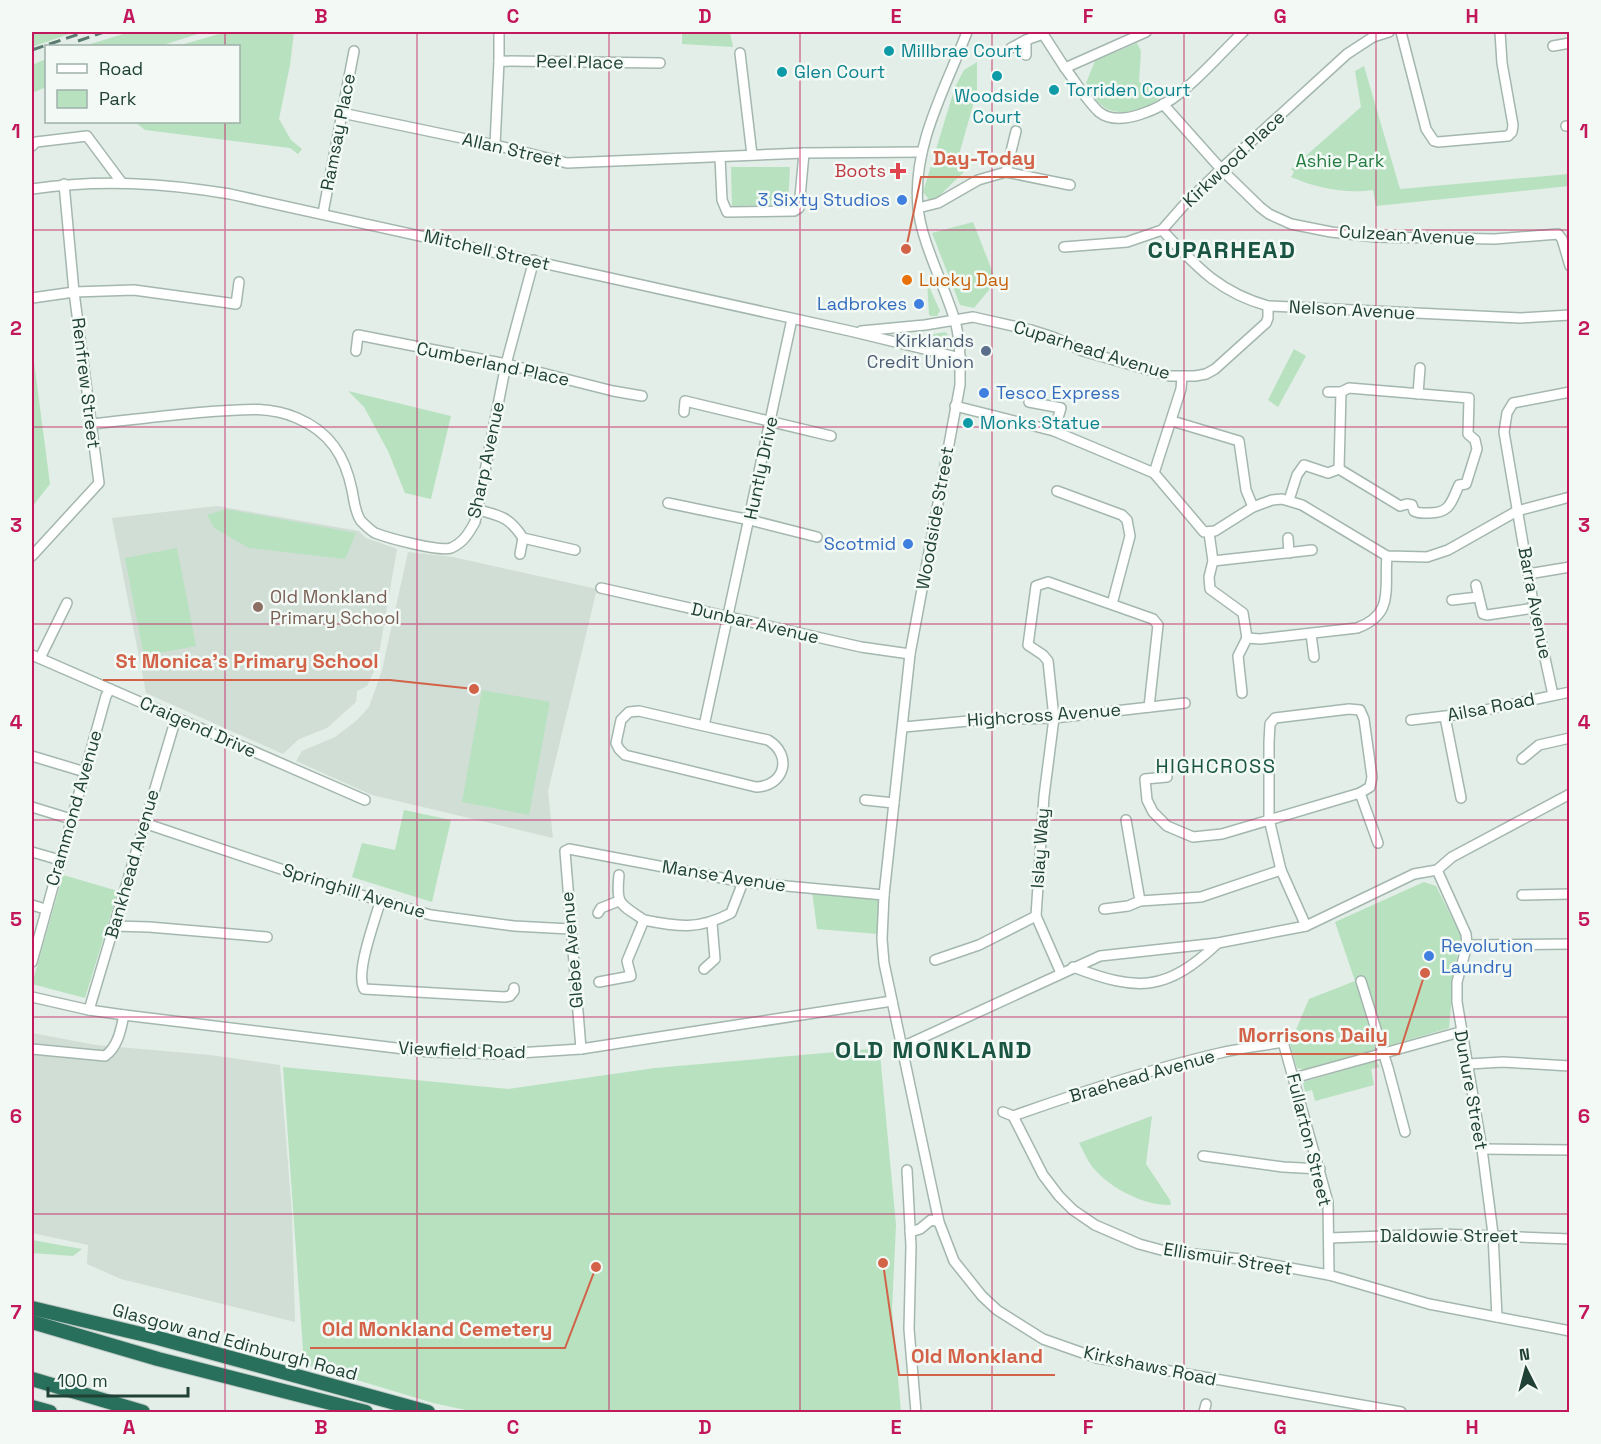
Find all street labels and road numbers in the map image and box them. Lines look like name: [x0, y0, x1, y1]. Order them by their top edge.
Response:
street label: Peel Place: [536, 49, 624, 74]
street label: Ramsay Place: [315, 71, 360, 193]
street label: Kirkwood Place: [1178, 105, 1290, 212]
street label: Allan Street: [460, 127, 564, 172]
street label: Culzean Avenue: [1339, 219, 1476, 250]
street label: Mitchell Street: [422, 224, 552, 275]
street label: Nelson Avenue: [1288, 295, 1416, 324]
street label: Cuparhead Avenue: [1011, 315, 1173, 384]
street label: Renfrew Street: [67, 316, 106, 450]
street label: Cumberland Place: [414, 336, 572, 391]
street label: Sharp Avenue: [462, 399, 509, 520]
street label: Huntly Drive: [738, 414, 783, 522]
street label: Woodside Street: [911, 444, 958, 591]
street label: Barra Avenue: [1513, 545, 1558, 661]
street label: Dunbar Avenue: [689, 597, 821, 648]
street label: Ailsa Road: [1445, 687, 1537, 726]
street label: Craigend Drive: [136, 691, 260, 763]
street label: Highcross Avenue: [966, 698, 1122, 731]
street label: Crammond Avenue: [40, 727, 107, 888]
street label: Bankhead Avenue: [99, 787, 164, 941]
street label: Islay Way: [1025, 807, 1054, 889]
street label: Manse Avenue: [661, 854, 788, 897]
street label: Springhill Avenue: [280, 858, 429, 923]
street label: Glebe Avenue: [555, 891, 588, 1009]
street label: Dunure Street: [1450, 1028, 1493, 1152]
street label: Viewfield Road: [398, 1036, 526, 1063]
street label: Braehead Avenue: [1066, 1044, 1217, 1107]
street label: Fullarton Street: [1282, 1071, 1337, 1209]
street label: Daldowie Street: [1380, 1224, 1518, 1247]
street label: Ellismuir Street: [1162, 1237, 1294, 1280]
street label: Glasgow and Edinburgh Road: [110, 1298, 360, 1385]
street label: Kirkshaws Road: [1082, 1340, 1218, 1391]

